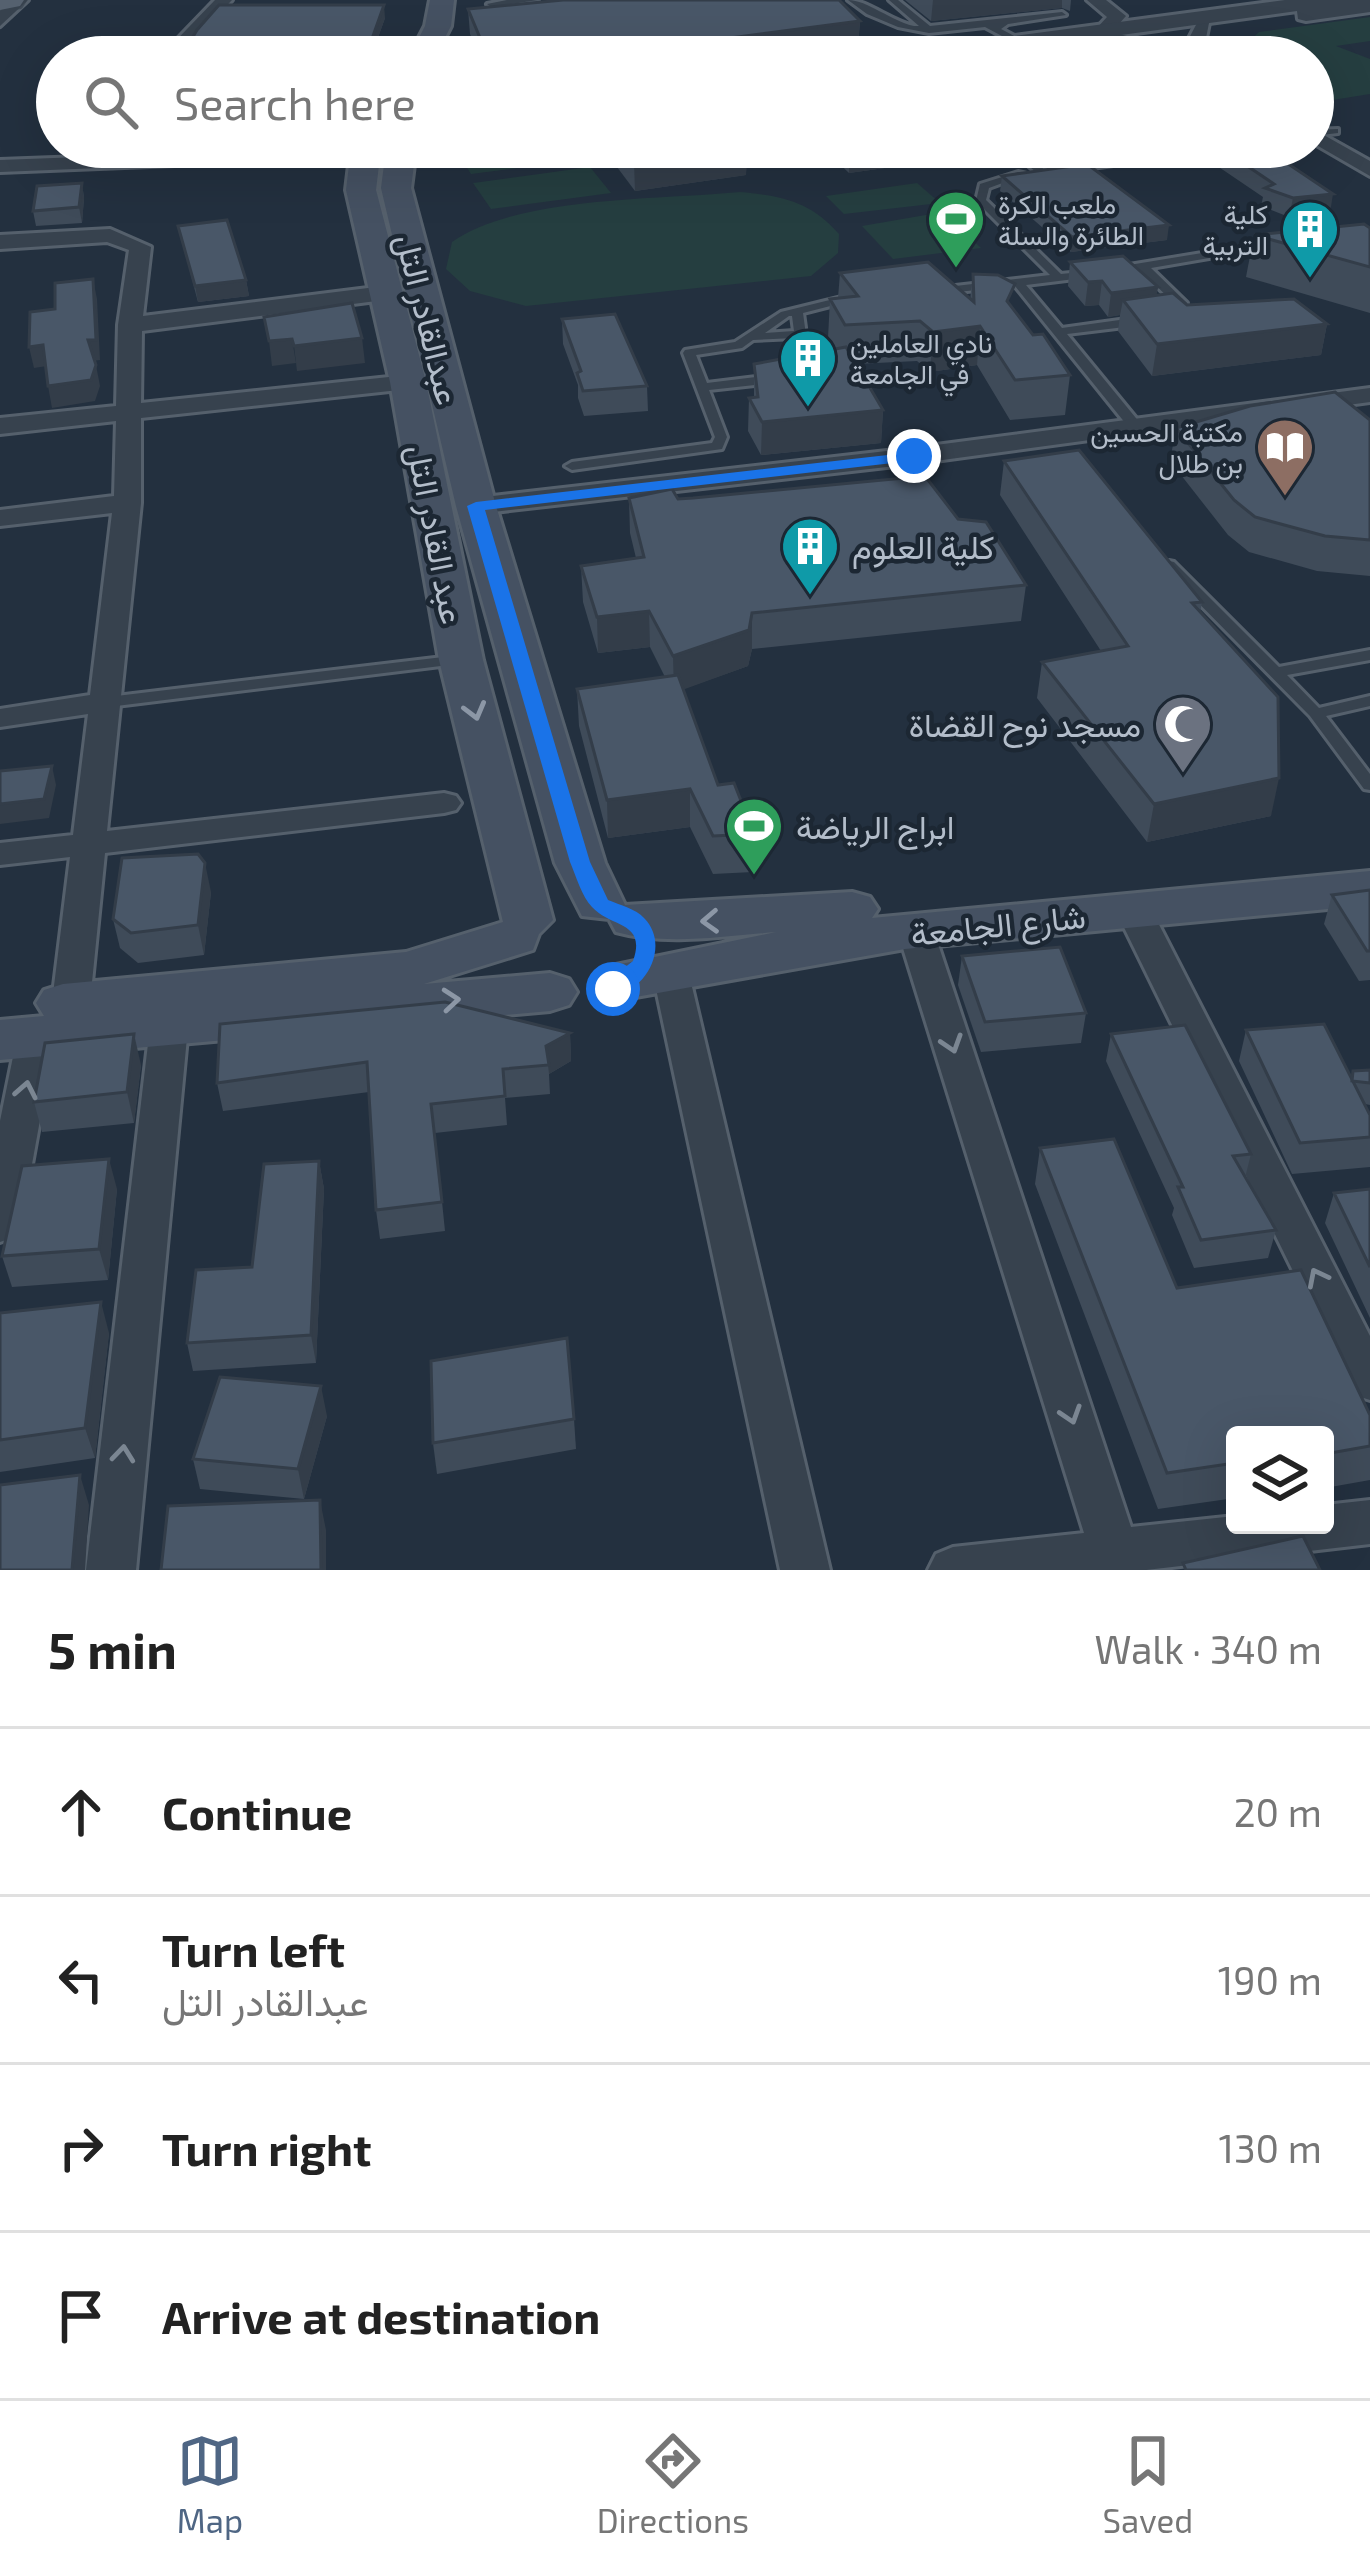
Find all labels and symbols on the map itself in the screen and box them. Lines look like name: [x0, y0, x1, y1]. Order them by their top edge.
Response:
place label: ملعب الكرة الطائرة والسلة: [998, 187, 1144, 253]
sports icon: ملعب الكرة الطائرة والسلة: [925, 188, 987, 270]
place label: كلية التربية: [1203, 197, 1268, 263]
building icon: كلية التربية: [1279, 198, 1341, 280]
street label: عبدالقادر التل: [387, 229, 470, 409]
place label: نادي العاملين في الجامعة: [850, 326, 992, 397]
building icon: نادي العاملين في الجامعة: [777, 327, 839, 409]
place label: مكتبة الحسين بن طلال: [1090, 415, 1243, 480]
library icon: مكتبة الحسين بن طلال: [1254, 416, 1316, 498]
route end: [887, 429, 941, 483]
street label: عبد القادر التل: [398, 441, 474, 628]
building icon: كلية العلوم: [779, 515, 841, 597]
place label: كلية العلوم: [852, 526, 994, 569]
mosque icon: مسجد نوح القضاة: [1152, 693, 1214, 775]
one-way arrow: [460, 701, 485, 721]
place label: مسجد نوح القضاة: [909, 704, 1141, 748]
sports icon: ابراج الرياضة: [723, 795, 785, 877]
place label: ابراج الرياضة: [796, 806, 955, 850]
street label: شارع الجامعة: [909, 895, 1088, 957]
one-way arrow: [700, 907, 719, 933]
route start: [586, 962, 640, 1016]
one-way arrow: [442, 988, 461, 1013]
one-way arrow: [938, 1033, 963, 1054]
one-way arrow: [12, 1080, 38, 1100]
one-way arrow: [1308, 1268, 1332, 1289]
one-way arrow: [1057, 1404, 1082, 1425]
one-way arrow: [110, 1444, 136, 1464]

